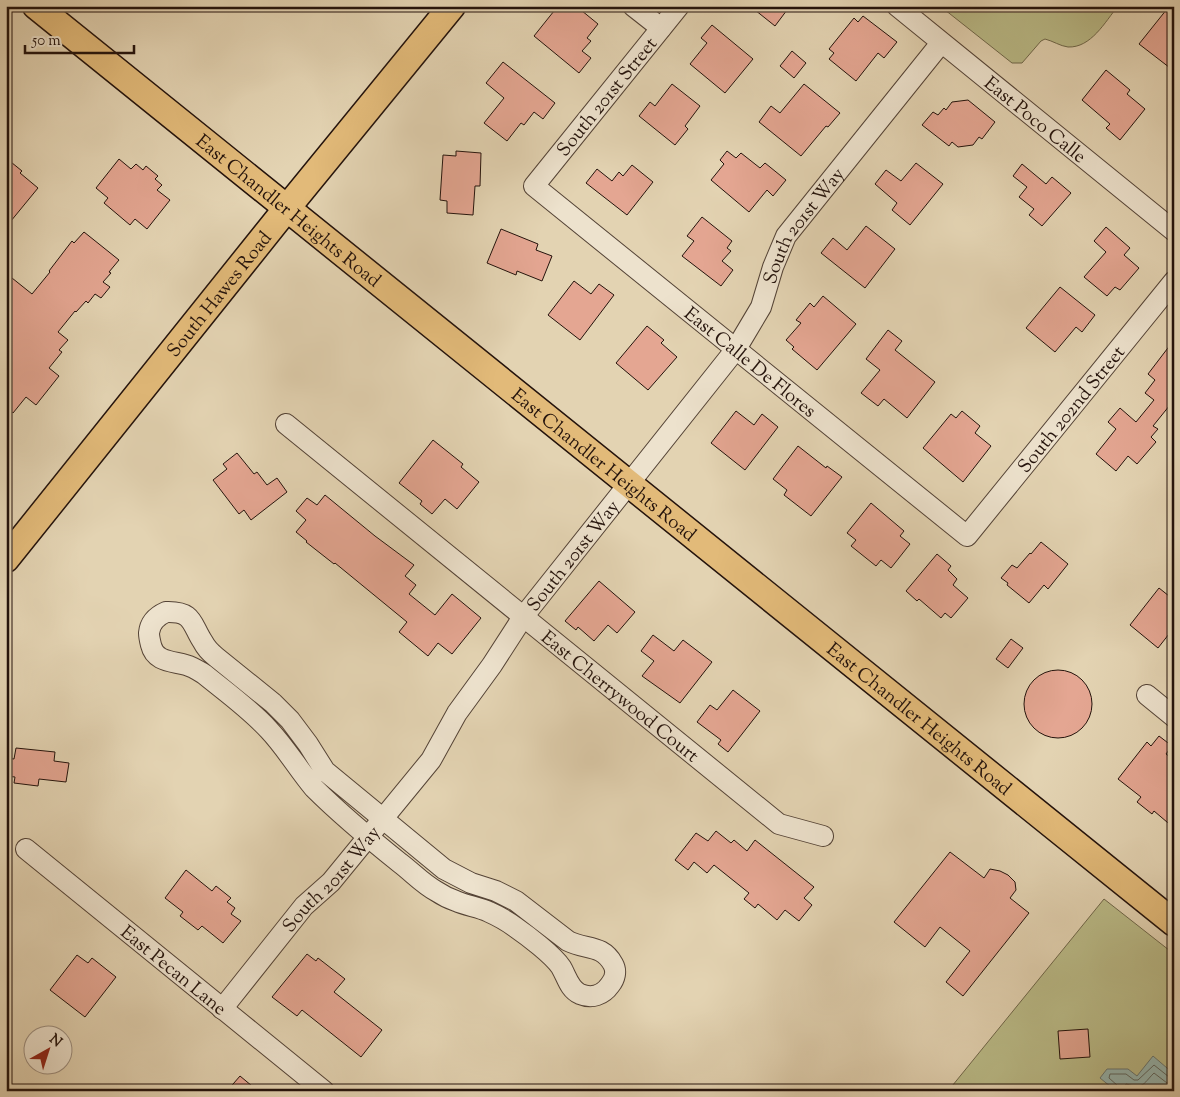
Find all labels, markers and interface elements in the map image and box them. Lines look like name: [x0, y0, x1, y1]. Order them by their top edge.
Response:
scale bar: [25, 22, 134, 54]
text: 50 m: [31, 31, 61, 52]
street label: South 201st Street: [551, 32, 665, 163]
street label: East Poco Calle: [977, 71, 1091, 171]
street label: East Chandler Heights Road: [189, 129, 386, 295]
street label: South 201st Way: [758, 162, 852, 287]
street label: South Hawes Road: [162, 226, 279, 364]
street label: East Calle De Flores: [677, 302, 821, 425]
street label: South 202nd Street: [1012, 340, 1133, 480]
street label: East Chandler Heights Road: [505, 383, 701, 549]
street label: South 201st Way: [521, 495, 627, 618]
street label: East Cherrywood Court: [534, 625, 704, 770]
street label: East Chandler Heights Road: [820, 637, 1017, 803]
street label: South 201st Way: [277, 820, 388, 939]
street label: East Pecan Lane: [114, 920, 232, 1023]
north arrow: [22, 1024, 72, 1074]
text: N: [44, 1030, 66, 1053]

